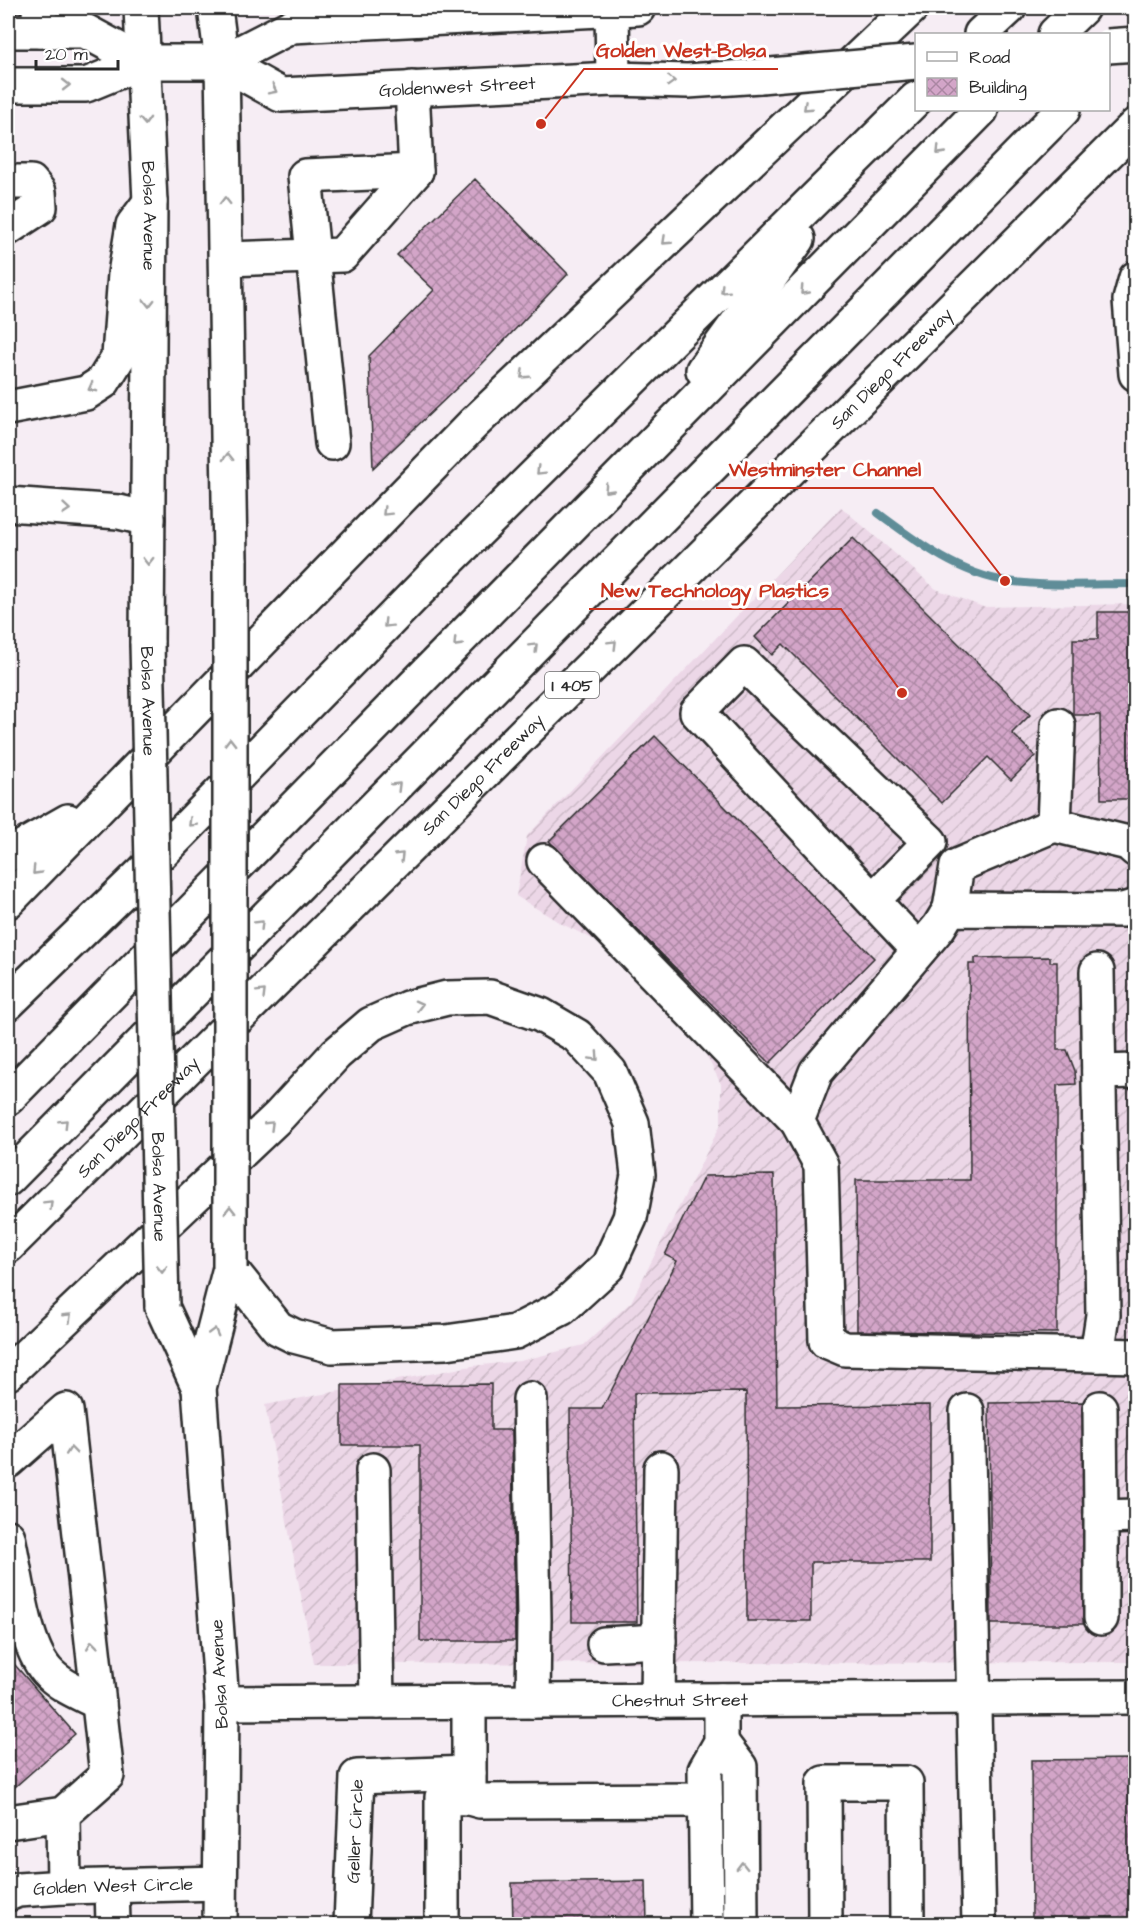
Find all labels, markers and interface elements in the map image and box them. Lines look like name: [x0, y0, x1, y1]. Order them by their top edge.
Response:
callout: Golden West-Bolsa: [584, 31, 778, 69]
scale bar: [36, 33, 118, 71]
legend: [915, 33, 1110, 111]
text: Golden West-Bolsa: [596, 37, 767, 65]
text: 20 m: [45, 42, 88, 67]
text: Road: [969, 45, 1010, 70]
street label: Goldenwest Street: [378, 71, 537, 103]
one-way arrow: [667, 75, 676, 87]
text: Building: [969, 75, 1027, 101]
one-way arrow: [61, 79, 70, 91]
one-way arrow: [266, 83, 277, 94]
one-way arrow: [804, 100, 814, 111]
one-way arrow: [139, 116, 152, 125]
one-way arrow: [937, 144, 948, 155]
street label: Bolsa Avenue: [135, 160, 162, 271]
one-way arrow: [218, 196, 231, 205]
one-way arrow: [662, 234, 673, 245]
one-way arrow: [720, 283, 730, 294]
one-way arrow: [801, 283, 812, 294]
one-way arrow: [143, 298, 156, 307]
street label: San Diego Freeway: [825, 302, 959, 435]
one-way arrow: [521, 368, 531, 379]
one-way arrow: [88, 381, 98, 392]
callout: Westminster Channel: [716, 450, 933, 488]
one-way arrow: [222, 453, 235, 462]
text: Westminster Channel: [728, 456, 921, 484]
one-way arrow: [537, 464, 547, 475]
one-way arrow: [604, 483, 615, 493]
one-way arrow: [61, 502, 70, 515]
one-way arrow: [382, 506, 393, 516]
one-way arrow: [142, 556, 154, 565]
callout: New Technology Plastics: [589, 571, 841, 609]
text: New Technology Plastics: [601, 577, 829, 606]
one-way arrow: [383, 617, 394, 627]
one-way arrow: [453, 636, 464, 647]
one-way arrow: [606, 640, 616, 651]
one-way arrow: [527, 644, 538, 655]
street label: Bolsa Avenue: [134, 646, 162, 756]
road number: I 405: [545, 672, 599, 698]
street label: San Diego Freeway: [416, 708, 550, 841]
one-way arrow: [224, 737, 236, 746]
one-way arrow: [390, 782, 401, 792]
one-way arrow: [188, 815, 199, 826]
one-way arrow: [393, 852, 404, 863]
one-way arrow: [32, 864, 43, 874]
one-way arrow: [252, 921, 263, 932]
one-way arrow: [255, 989, 265, 1000]
one-way arrow: [414, 999, 424, 1012]
one-way arrow: [588, 1049, 599, 1060]
street label: San Diego Freeway: [71, 1051, 206, 1184]
one-way arrow: [56, 1119, 67, 1130]
one-way arrow: [262, 1121, 273, 1132]
street label: Bolsa Avenue: [145, 1132, 173, 1242]
one-way arrow: [42, 1201, 53, 1211]
one-way arrow: [224, 1205, 236, 1214]
one-way arrow: [155, 1264, 168, 1273]
one-way arrow: [61, 1314, 72, 1325]
one-way arrow: [206, 1327, 219, 1337]
one-way arrow: [65, 1447, 77, 1456]
street label: Bolsa Avenue: [204, 1618, 235, 1729]
one-way arrow: [86, 1641, 99, 1650]
street label: Chestnut Street: [612, 1688, 749, 1713]
street label: Geller Circle: [341, 1778, 370, 1884]
one-way arrow: [735, 1862, 748, 1871]
street label: Golden West Circle: [32, 1872, 194, 1902]

